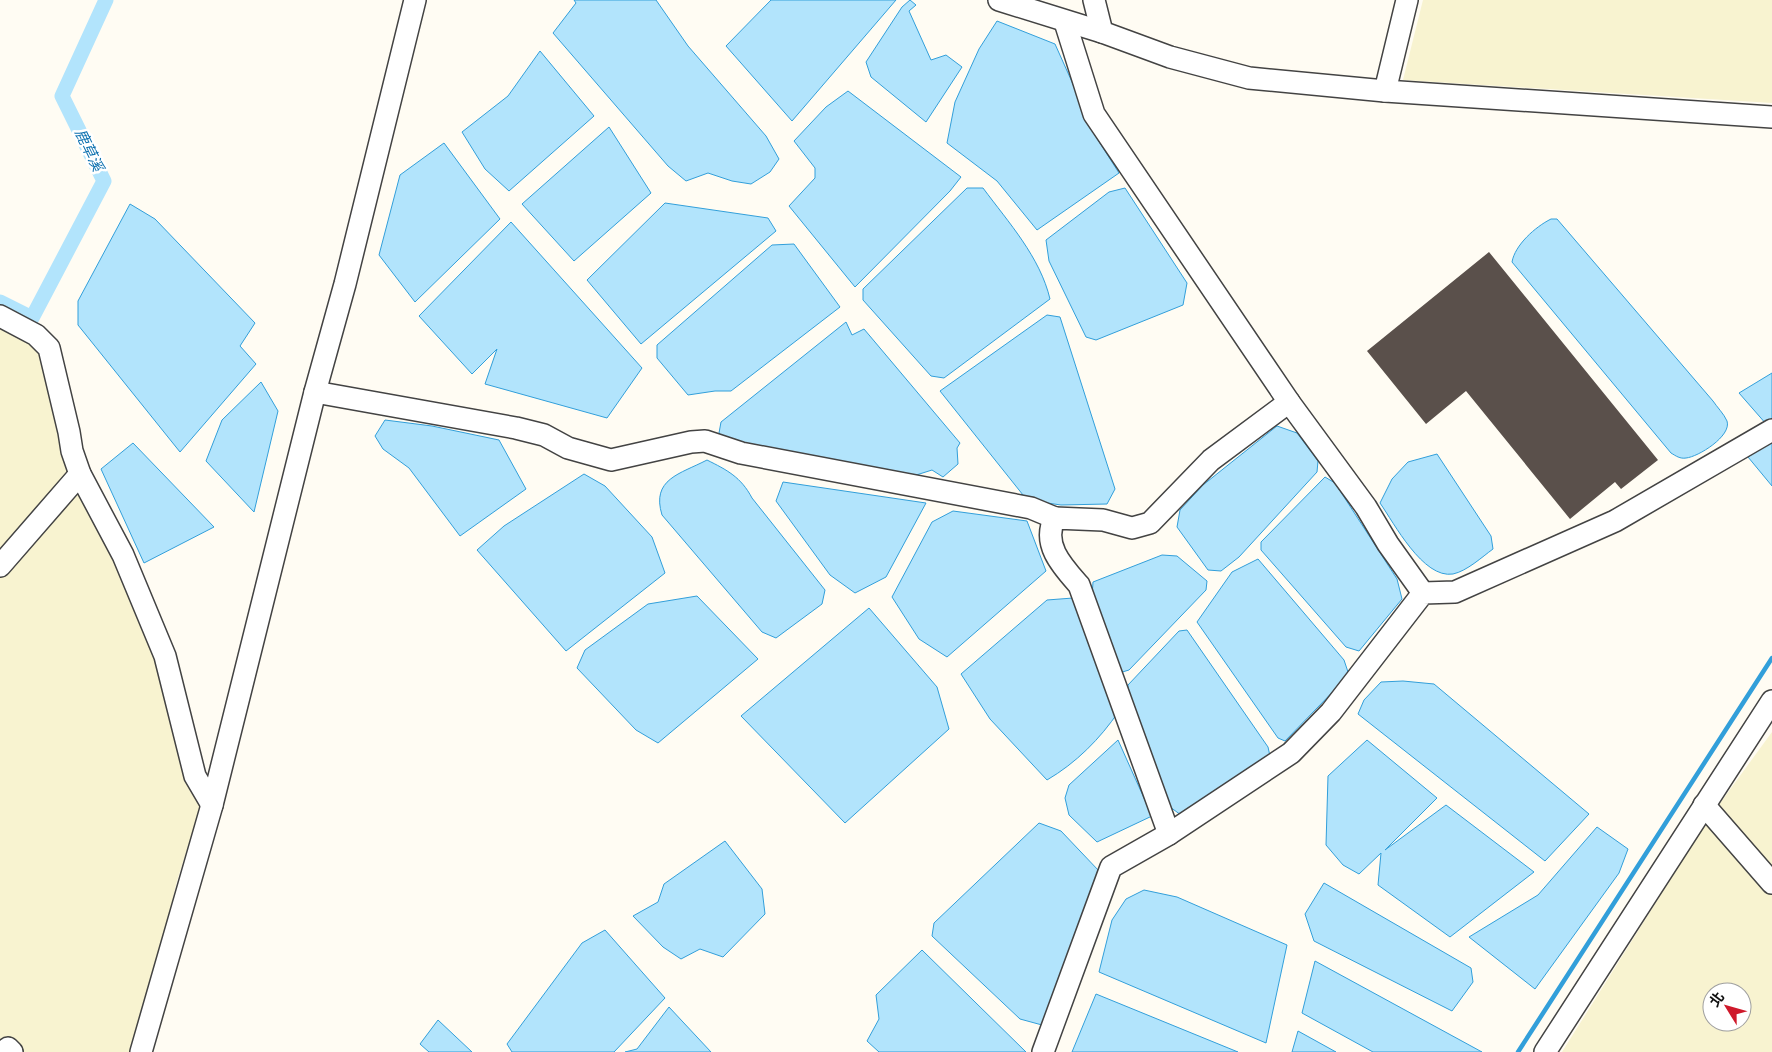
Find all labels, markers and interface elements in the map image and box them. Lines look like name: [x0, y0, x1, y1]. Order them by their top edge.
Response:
water label: 鹿草溪: [71, 126, 108, 176]
north arrow: [1702, 982, 1752, 1032]
text: 北: [1706, 989, 1727, 1010]

